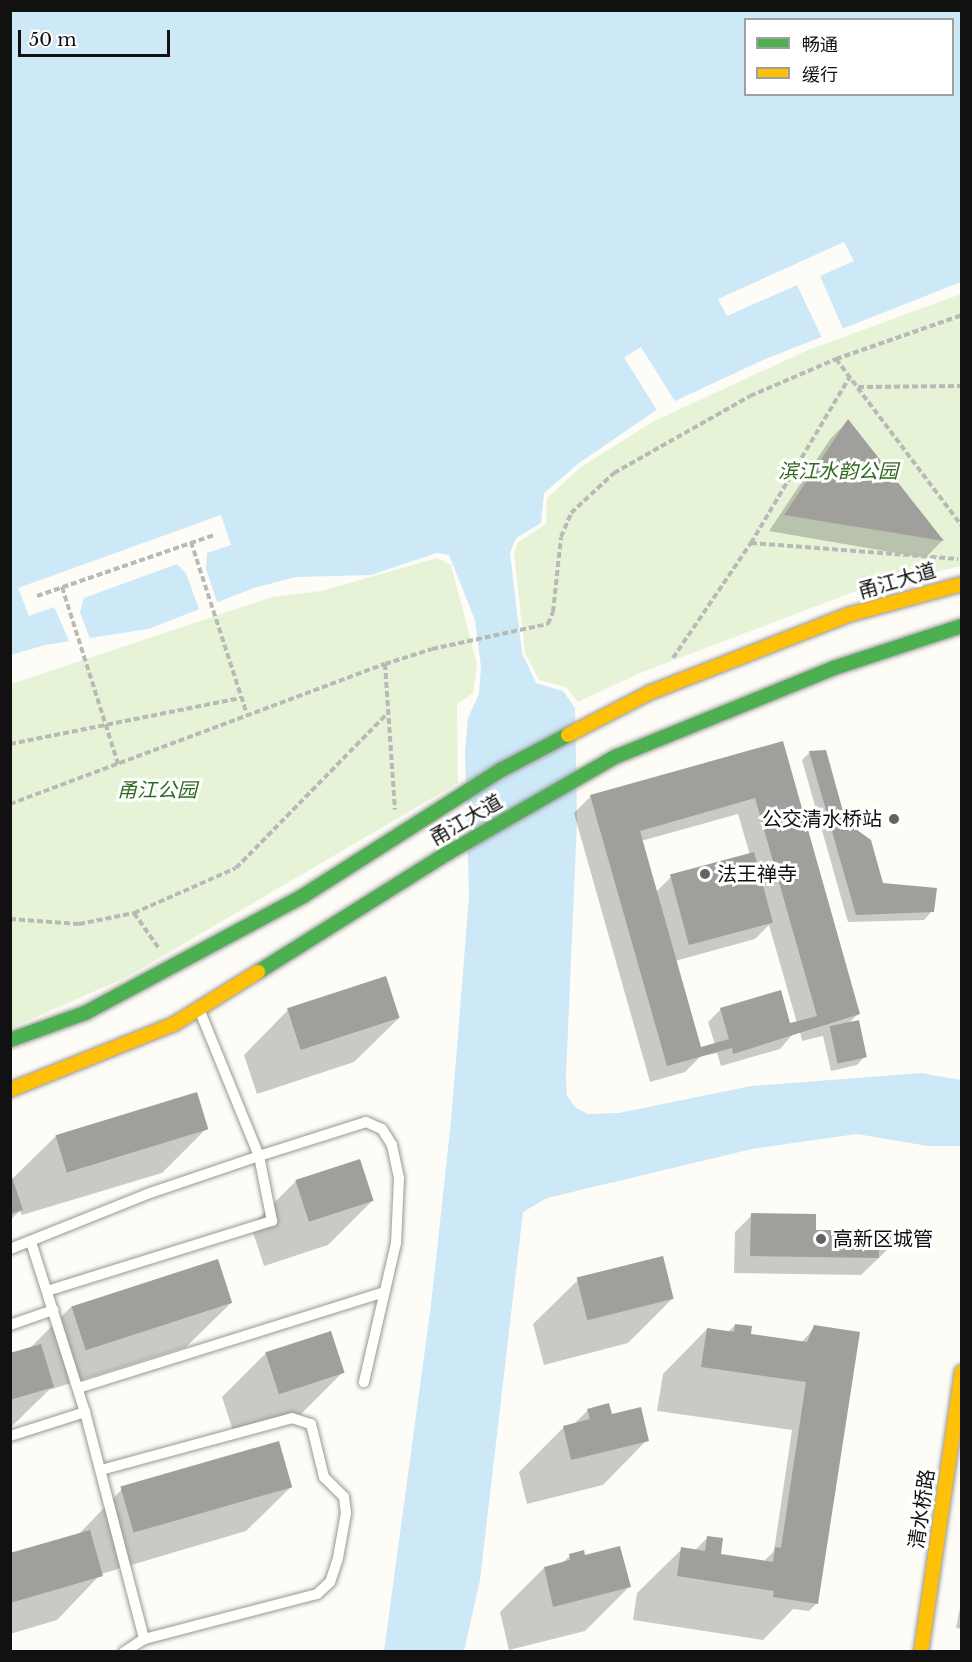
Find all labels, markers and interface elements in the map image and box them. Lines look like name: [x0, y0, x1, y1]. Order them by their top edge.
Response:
scale bar: [21, 18, 172, 56]
legend: [744, 18, 954, 96]
text: 50 m: [29, 29, 77, 51]
text: 畅通: [802, 34, 838, 56]
text: 缓行: [802, 64, 838, 86]
park label: 滨江水韵公园: [778, 459, 898, 483]
street label: 甬江大道: [855, 558, 939, 604]
park label: 甬江公园: [117, 778, 197, 802]
street label: 甬江大道: [425, 790, 507, 850]
place label: 公交清水桥站: [762, 807, 882, 831]
marker: 公交清水桥站: [887, 812, 901, 826]
place label: 法王禅寺: [717, 862, 797, 886]
marker: 法王禅寺: [698, 867, 712, 881]
place label: 高新区城管: [833, 1227, 933, 1251]
marker: 高新区城管: [814, 1232, 828, 1246]
street label: 清水桥路: [905, 1468, 939, 1550]

